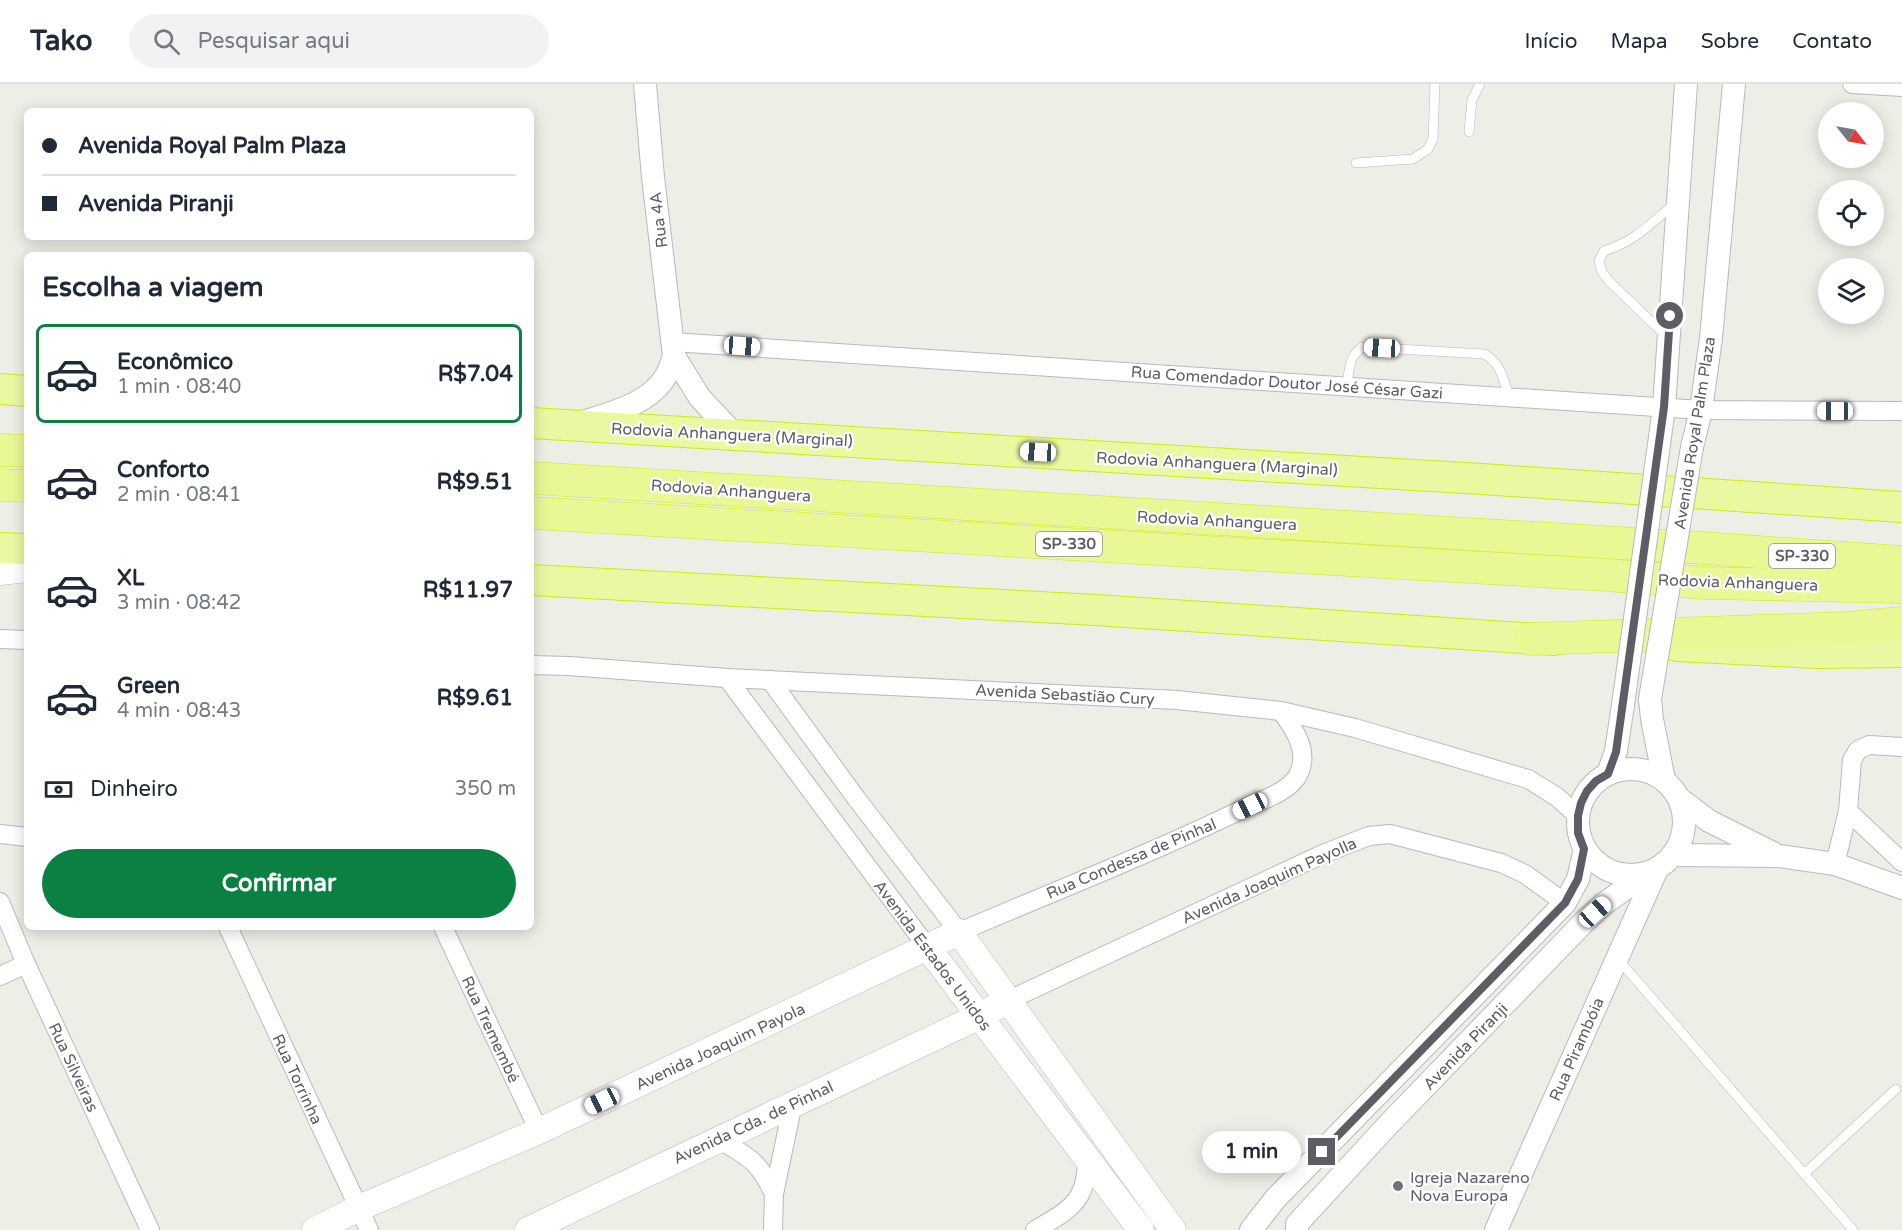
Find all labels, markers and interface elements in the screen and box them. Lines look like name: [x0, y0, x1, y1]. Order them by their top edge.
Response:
search box: [129, 14, 549, 68]
text: Tako: [30, 24, 93, 58]
icon: search: [150, 25, 183, 58]
text: Pesquisar aqui: [198, 28, 350, 54]
text: Início: [1525, 29, 1577, 54]
text: Mapa: [1610, 29, 1668, 54]
text: Sobre: [1701, 29, 1759, 54]
text: Contato: [1792, 29, 1872, 54]
north arrow: [1818, 102, 1884, 168]
map controls: [1818, 102, 1884, 324]
text: Avenida Royal Palm Plaza: [78, 133, 346, 159]
button: locate: [1818, 180, 1884, 246]
text: Avenida Piranji: [78, 191, 234, 217]
street label: Rua 4A: [646, 191, 672, 249]
button: layers: [1818, 258, 1884, 324]
text: Escolha a viagem: [42, 271, 264, 304]
route start: [1656, 302, 1683, 329]
street label: Avenida Royal Palm Plaza: [1670, 335, 1720, 531]
car: [723, 336, 761, 356]
car: [1364, 338, 1400, 358]
icon: car: [45, 347, 99, 401]
text: Econômico: [117, 349, 233, 375]
text: R$7.04: [438, 361, 513, 387]
street label: Rua Comendador Doutor José César Gazi: [1130, 362, 1444, 404]
text: 1 min · 08:40: [117, 375, 241, 399]
car: [1817, 402, 1853, 420]
street label: Rodovia Anhanguera (Marginal): [611, 419, 853, 451]
car: [1020, 442, 1056, 462]
street label: Rodovia Anhanguera (Marginal): [1096, 448, 1338, 480]
icon: car: [45, 455, 99, 509]
text: Conforto: [117, 457, 210, 483]
text: R$9.51: [437, 469, 513, 495]
street label: Rodovia Anhanguera: [650, 475, 812, 507]
text: 2 min · 08:41: [117, 483, 241, 507]
street label: Rodovia Anhanguera: [1136, 507, 1298, 535]
road number: SP-330: [1036, 532, 1102, 556]
road number: SP-330: [1769, 544, 1835, 568]
icon: car: [45, 563, 99, 617]
text: XL: [117, 565, 144, 591]
street label: Rodovia Anhanguera: [1657, 570, 1819, 596]
text: R$11.97: [423, 577, 513, 603]
text: 3 min · 08:42: [117, 591, 241, 615]
icon: car: [45, 671, 99, 725]
text: Green: [117, 673, 180, 699]
street label: Avenida Sebastião Cury: [975, 680, 1156, 710]
text: R$9.61: [437, 685, 513, 711]
text: 4 min · 08:43: [117, 699, 241, 723]
icon: cash: [42, 773, 75, 806]
text: Dinheiro: [90, 776, 178, 802]
text: 350 m: [455, 777, 516, 801]
car: [1230, 790, 1270, 822]
street label: Rua Condessa de Pinhal: [1043, 814, 1219, 904]
street label: Avenida Joaquim Payolla: [1179, 833, 1360, 928]
button: Confirmar: [42, 849, 516, 918]
street label: Avenida Estados Unidos: [869, 876, 995, 1035]
car: [1576, 893, 1614, 931]
street label: Rua Tremembé: [457, 973, 524, 1086]
street label: Rua Pirambóia: [1545, 994, 1609, 1104]
street label: Avenida Joaquim Payola: [632, 999, 808, 1095]
street label: Avenida Piranji: [1419, 999, 1512, 1094]
street label: Rua Silveiras: [44, 1020, 102, 1115]
street label: Rua Torrinha: [267, 1031, 327, 1128]
street label: Avenida Cda. de Pinhal: [670, 1077, 837, 1169]
car: [582, 1085, 622, 1117]
callout: 1 min: [1202, 1131, 1301, 1173]
route end: [1308, 1138, 1335, 1165]
text: 1 min: [1225, 1140, 1278, 1164]
place label: Igreja Nazareno Nova Europa: [1410, 1168, 1530, 1206]
marker: Igreja Nazareno Nova Europa: [1391, 1179, 1405, 1193]

